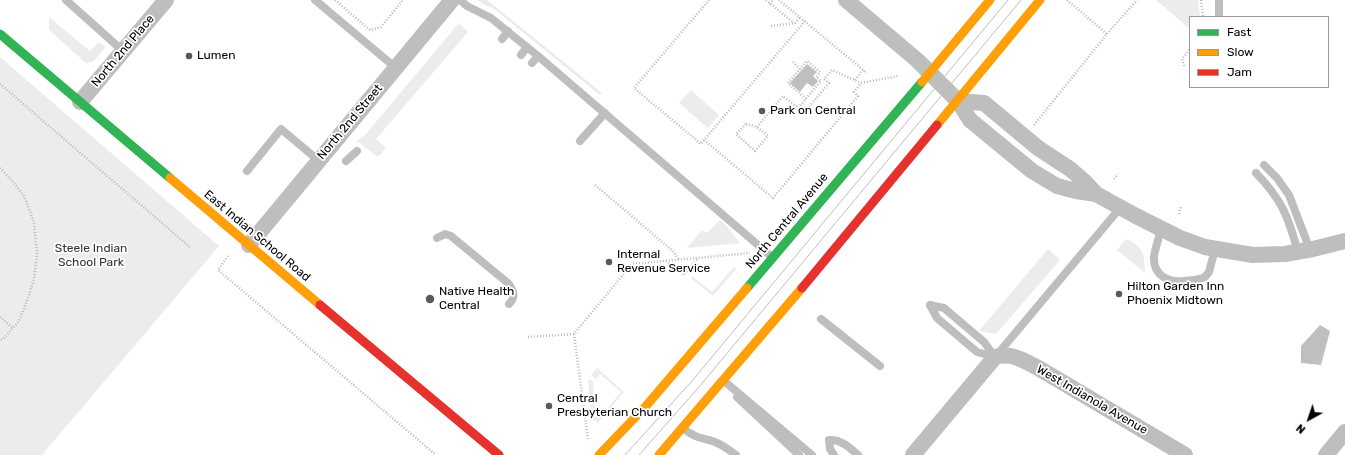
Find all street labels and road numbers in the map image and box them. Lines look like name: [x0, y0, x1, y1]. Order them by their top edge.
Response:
street label: North 2nd Place: [89, 12, 157, 90]
street label: North 2nd Street: [314, 81, 386, 163]
street label: North Central Avenue: [743, 170, 831, 272]
street label: East Indian School Road: [201, 187, 313, 285]
street label: West Indianola Avenue: [1034, 362, 1150, 438]

